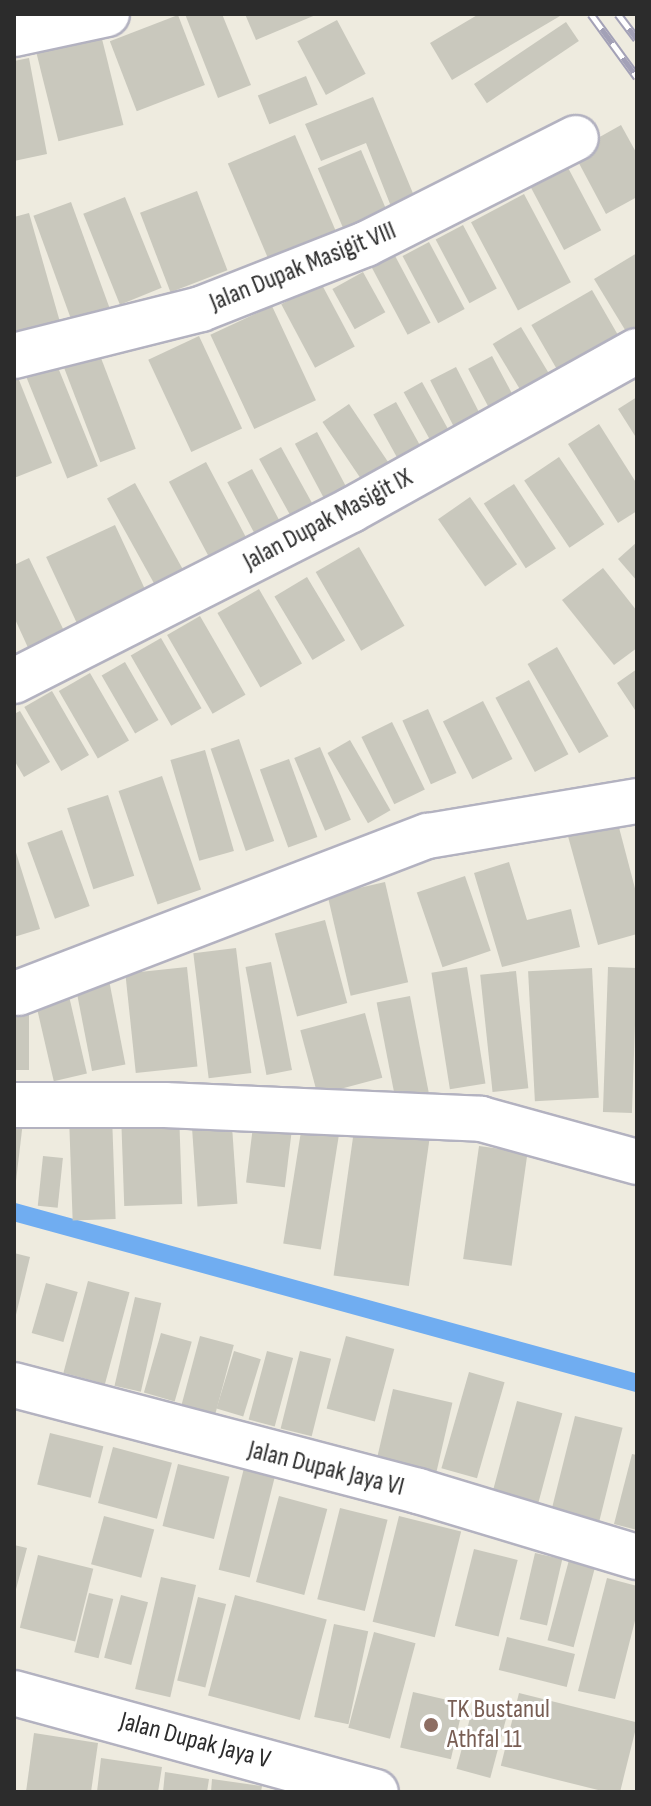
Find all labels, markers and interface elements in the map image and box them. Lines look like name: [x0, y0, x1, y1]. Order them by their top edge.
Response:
street label: Jalan Dupak Masigit VIII: [205, 215, 401, 319]
street label: Jalan Dupak Masigit IX: [238, 462, 418, 578]
street label: Jalan Dupak Jaya VI: [245, 1435, 407, 1503]
place label: TK Bustanul Athfal 11: [447, 1694, 550, 1756]
street label: Jalan Dupak Jaya V: [116, 1706, 274, 1776]
marker: TK Bustanul Athfal 11: [422, 1716, 440, 1734]

